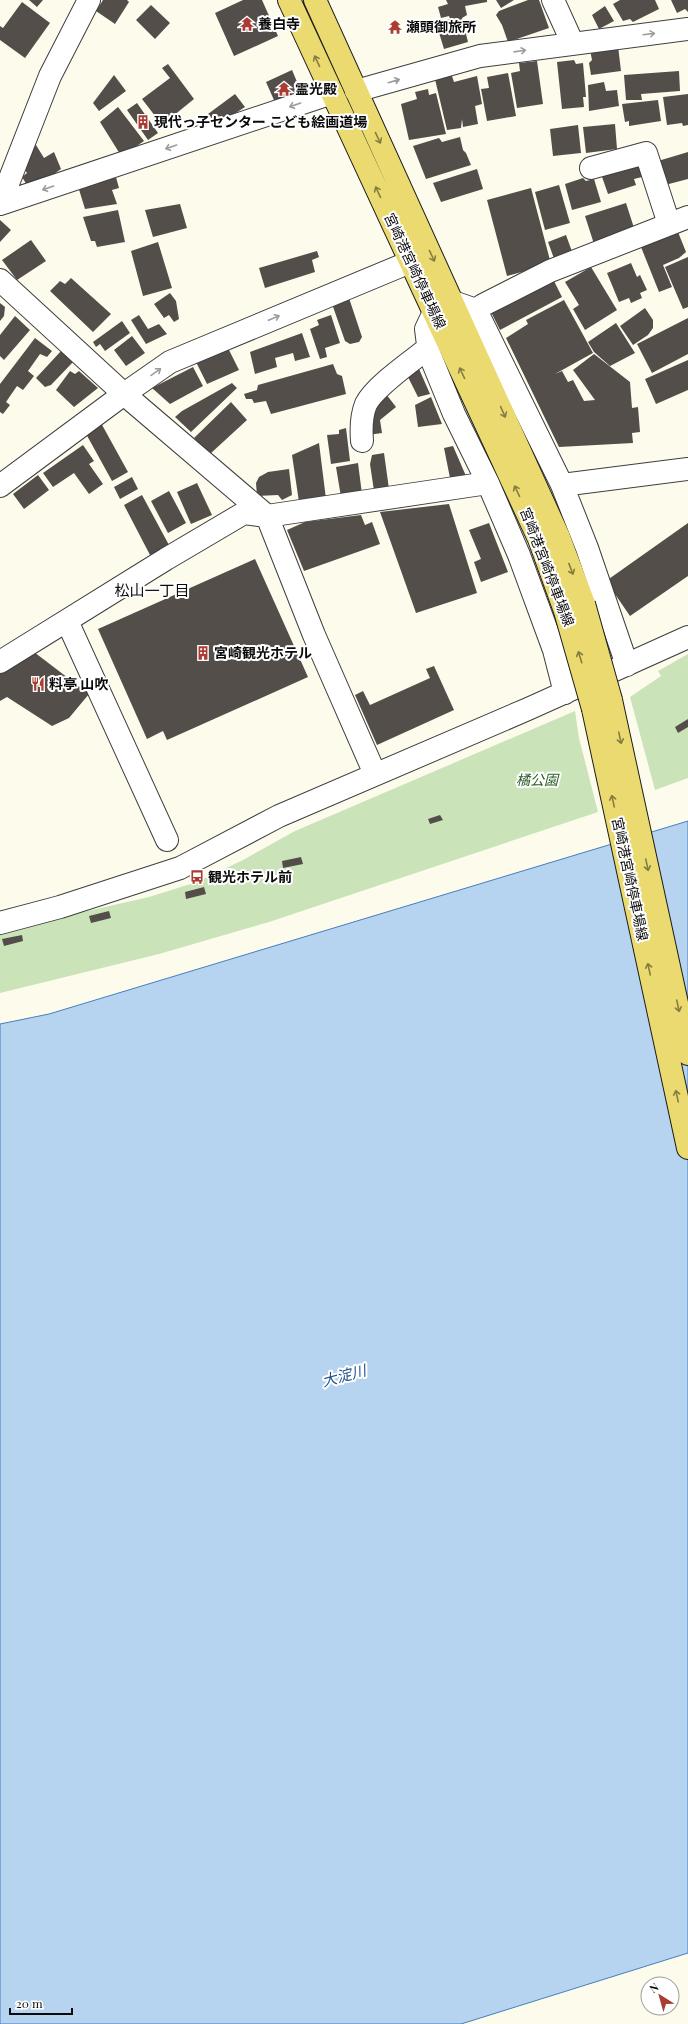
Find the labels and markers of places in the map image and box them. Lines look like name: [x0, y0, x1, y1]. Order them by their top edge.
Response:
place label: 養白寺: [258, 14, 300, 33]
temple icon: 養白寺: [239, 16, 255, 32]
place label: 瀬頭御旅所: [406, 17, 476, 36]
temple icon: 瀬頭御旅所: [387, 19, 403, 35]
place label: 霊光殿: [295, 79, 337, 98]
temple icon: 霊光殿: [276, 81, 292, 97]
place label: 現代っ子センター こども絵画道場: [154, 112, 367, 131]
building icon: 現代っ子センター こども絵画道場: [135, 114, 151, 130]
place label: 宮崎観光ホテル: [214, 643, 312, 662]
building icon: 宮崎観光ホテル: [195, 645, 211, 661]
place label: 料亭 山吹: [49, 674, 108, 693]
restaurant icon: 料亭 山吹: [30, 676, 46, 692]
place label: 観光ホテル前: [208, 867, 292, 886]
bus stop icon: 観光ホテル前: [189, 869, 205, 885]

